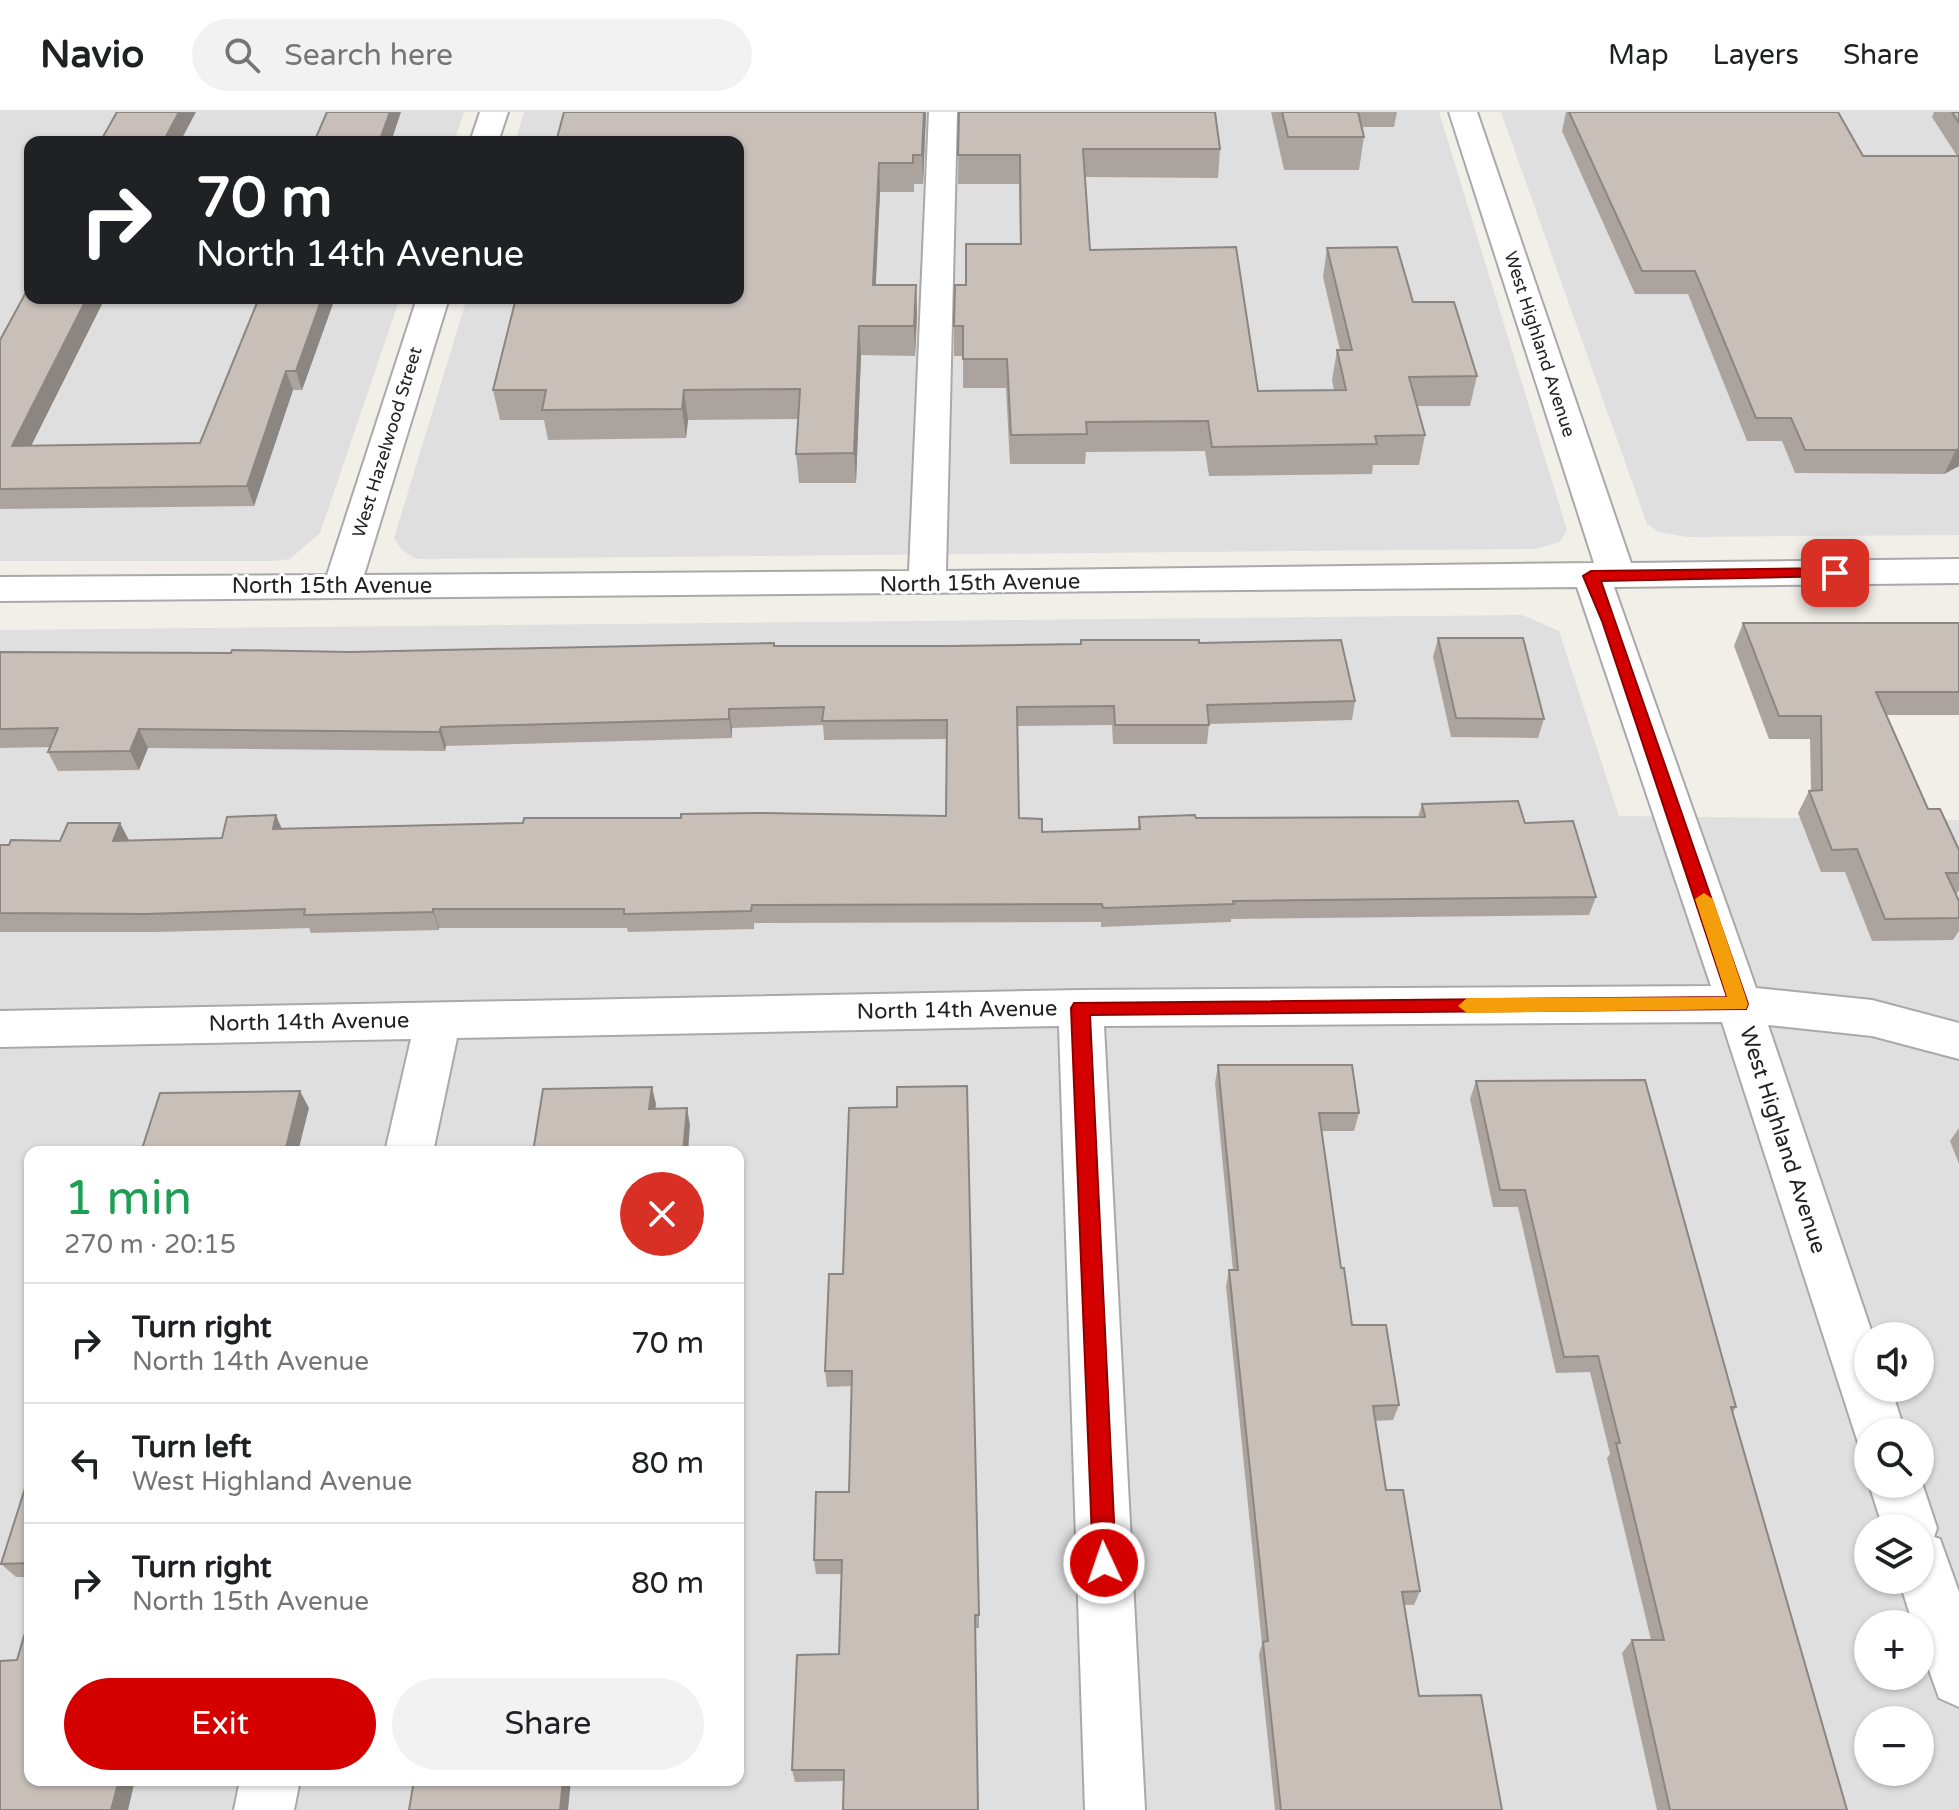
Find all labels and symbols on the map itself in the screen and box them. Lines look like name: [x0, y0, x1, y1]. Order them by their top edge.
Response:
street label: West Highland Avenue: [1500, 248, 1580, 440]
street label: West Hazelwood Street: [347, 344, 427, 540]
pin: [1801, 539, 1869, 607]
street label: North 15th Avenue: [879, 568, 1081, 598]
street label: North 15th Avenue: [232, 573, 432, 599]
street label: North 14th Avenue: [856, 995, 1058, 1025]
street label: North 14th Avenue: [208, 1007, 410, 1037]
street label: West Highland Avenue: [1734, 1023, 1832, 1257]
position arrow: [1062, 1521, 1146, 1605]

